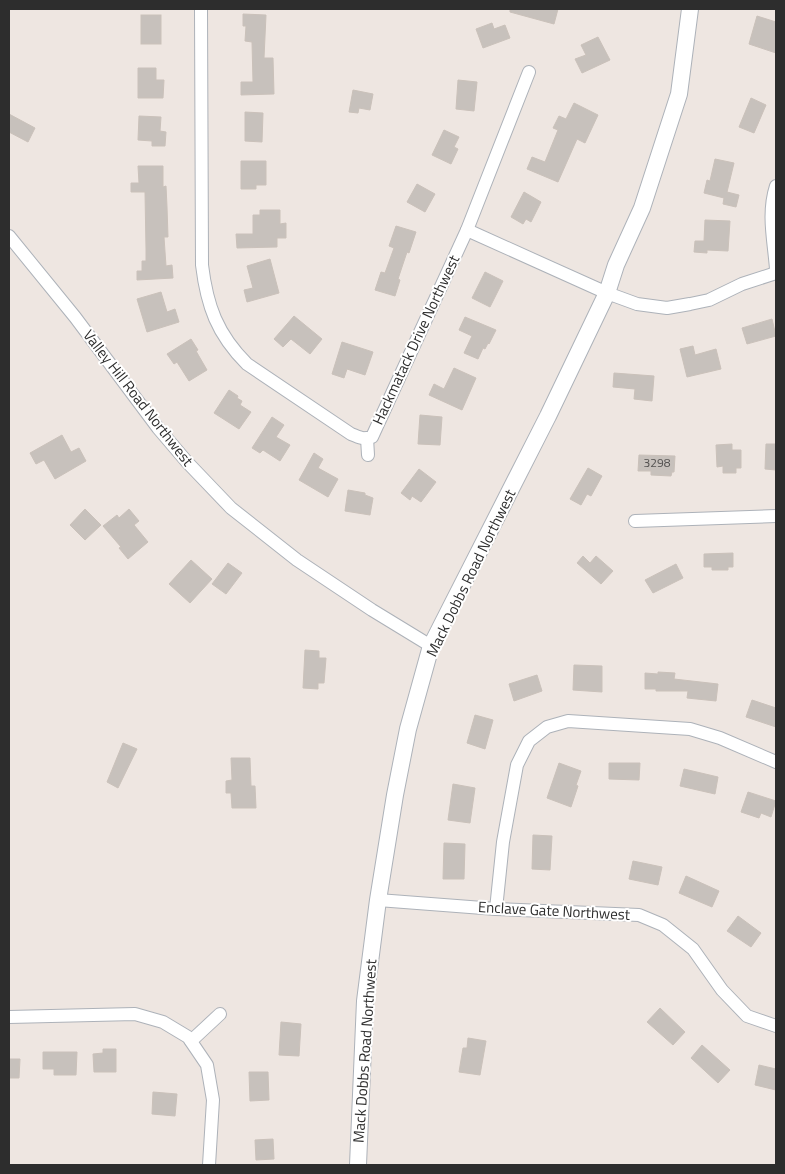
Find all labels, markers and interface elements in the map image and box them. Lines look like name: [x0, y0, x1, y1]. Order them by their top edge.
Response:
street label: Hackmatack Drive Northwest: [366, 250, 465, 428]
street label: Valley Hill Road Northwest: [78, 325, 200, 471]
house number: 3298: [644, 453, 671, 472]
street label: Mack Dobbs Road Northwest: [420, 484, 522, 661]
street label: Enclave Gate Northwest: [477, 895, 631, 926]
street label: Mack Dobbs Road Northwest: [347, 958, 382, 1144]

